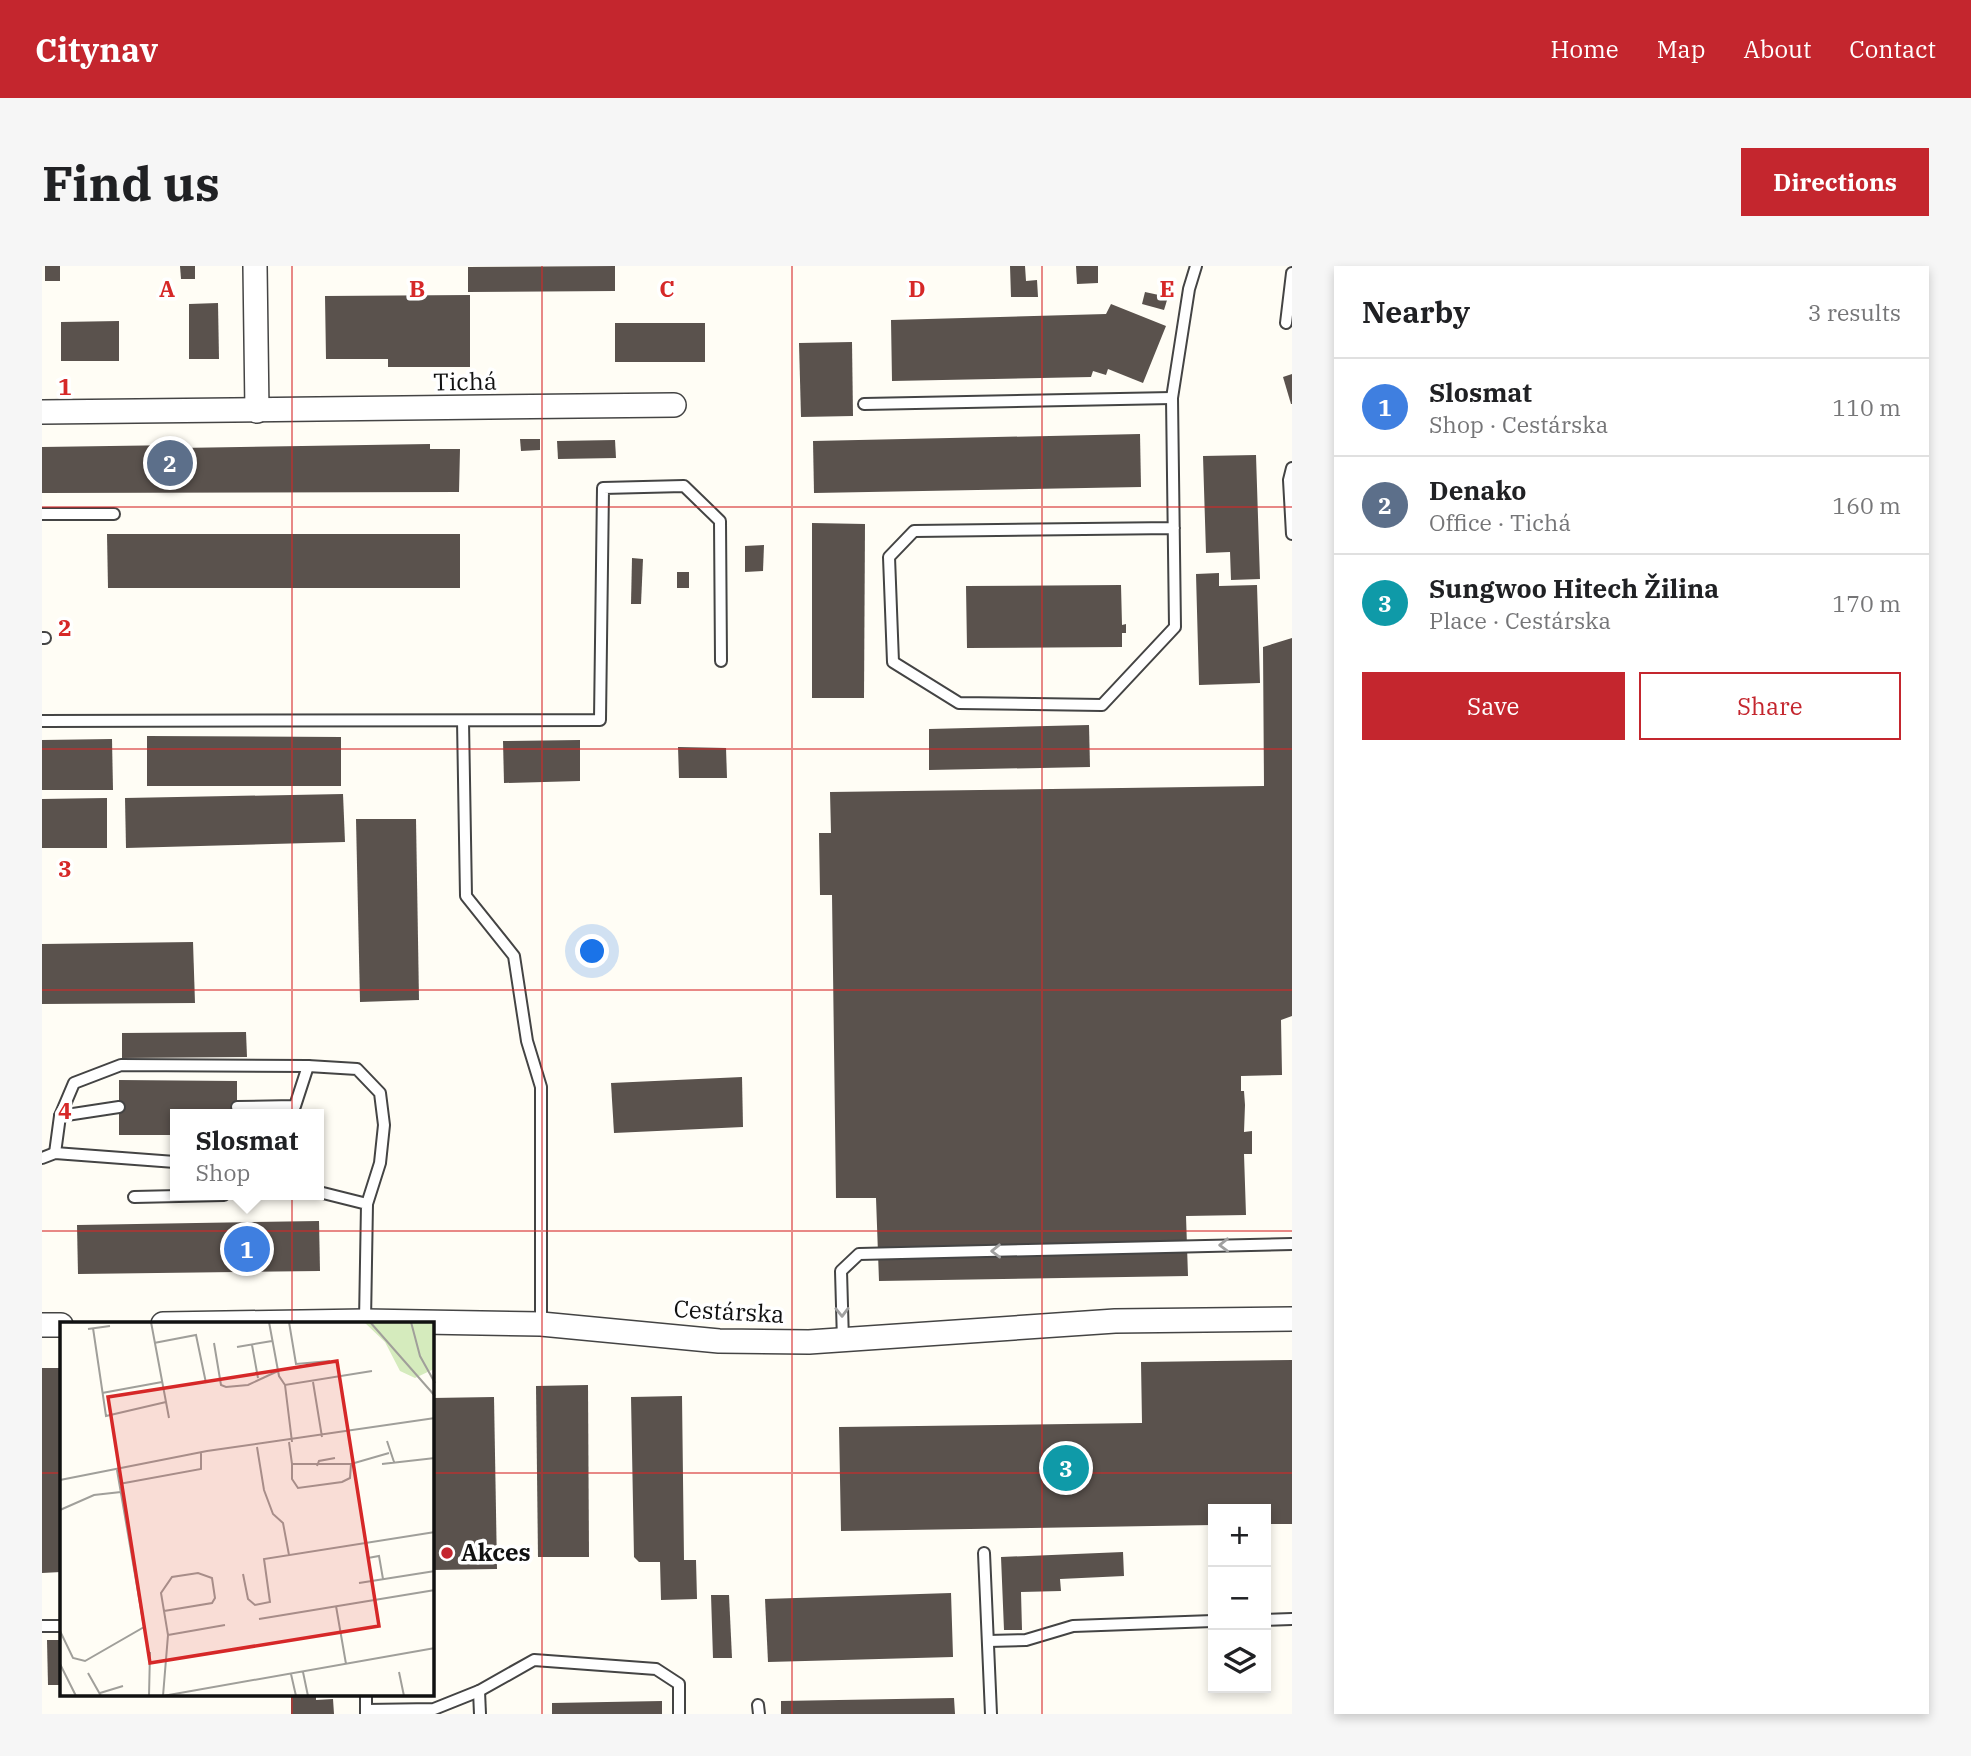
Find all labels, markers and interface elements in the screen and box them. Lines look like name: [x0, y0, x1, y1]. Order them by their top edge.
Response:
text: Citynav: [35, 28, 158, 71]
text: Home: [1551, 33, 1619, 65]
text: Map: [1657, 33, 1705, 65]
text: About: [1743, 33, 1811, 65]
text: Contact: [1849, 33, 1936, 65]
button: Directions: [1741, 148, 1929, 216]
text: Find us: [42, 151, 220, 214]
text: A: [159, 273, 175, 303]
text: B: [409, 273, 425, 303]
text: C: [659, 273, 675, 303]
text: D: [908, 273, 926, 303]
text: E: [1159, 273, 1175, 303]
text: Nearby: [1362, 292, 1470, 331]
text: 3 results: [1808, 297, 1901, 327]
street label: Tichá: [433, 364, 497, 398]
text: 1: [58, 371, 72, 401]
text: Slosmat: [1429, 375, 1532, 409]
text: 1: [1378, 392, 1392, 422]
text: 110 m: [1832, 392, 1901, 422]
text: Shop · Cestárska: [1429, 409, 1608, 439]
pin: 2: [147, 437, 193, 489]
text: Denako: [1429, 473, 1526, 507]
text: 2: [1378, 490, 1392, 520]
text: 160 m: [1832, 490, 1901, 520]
text: Office · Tichá: [1429, 507, 1571, 537]
text: Sungwoo Hitech Žilina: [1429, 571, 1719, 605]
text: 3: [1378, 588, 1392, 618]
text: 170 m: [1832, 588, 1901, 618]
text: Place · Cestárska: [1429, 605, 1611, 635]
text: 2: [58, 612, 72, 642]
button: Save: [1362, 672, 1625, 740]
button: Share: [1639, 672, 1901, 740]
text: 3: [58, 853, 72, 883]
your location: [575, 934, 609, 968]
text: 4: [58, 1095, 72, 1125]
popup: [170, 1109, 324, 1200]
text: Slosmat: [196, 1123, 298, 1157]
text: Shop: [196, 1157, 250, 1187]
pin: 1: [224, 1223, 270, 1275]
one-way arrow: [1218, 1238, 1229, 1253]
one-way arrow: [991, 1243, 1002, 1258]
street label: Cestárska: [673, 1292, 785, 1330]
one-way arrow: [834, 1307, 850, 1317]
inset map: [60, 1322, 434, 1696]
pin: 3: [1043, 1442, 1089, 1494]
map controls: [1208, 1504, 1271, 1693]
button: +: [1208, 1504, 1271, 1567]
place label: Akces: [461, 1536, 531, 1568]
marker: Akces: [439, 1545, 455, 1561]
button: −: [1208, 1567, 1271, 1630]
button: layers: [1208, 1630, 1271, 1693]

